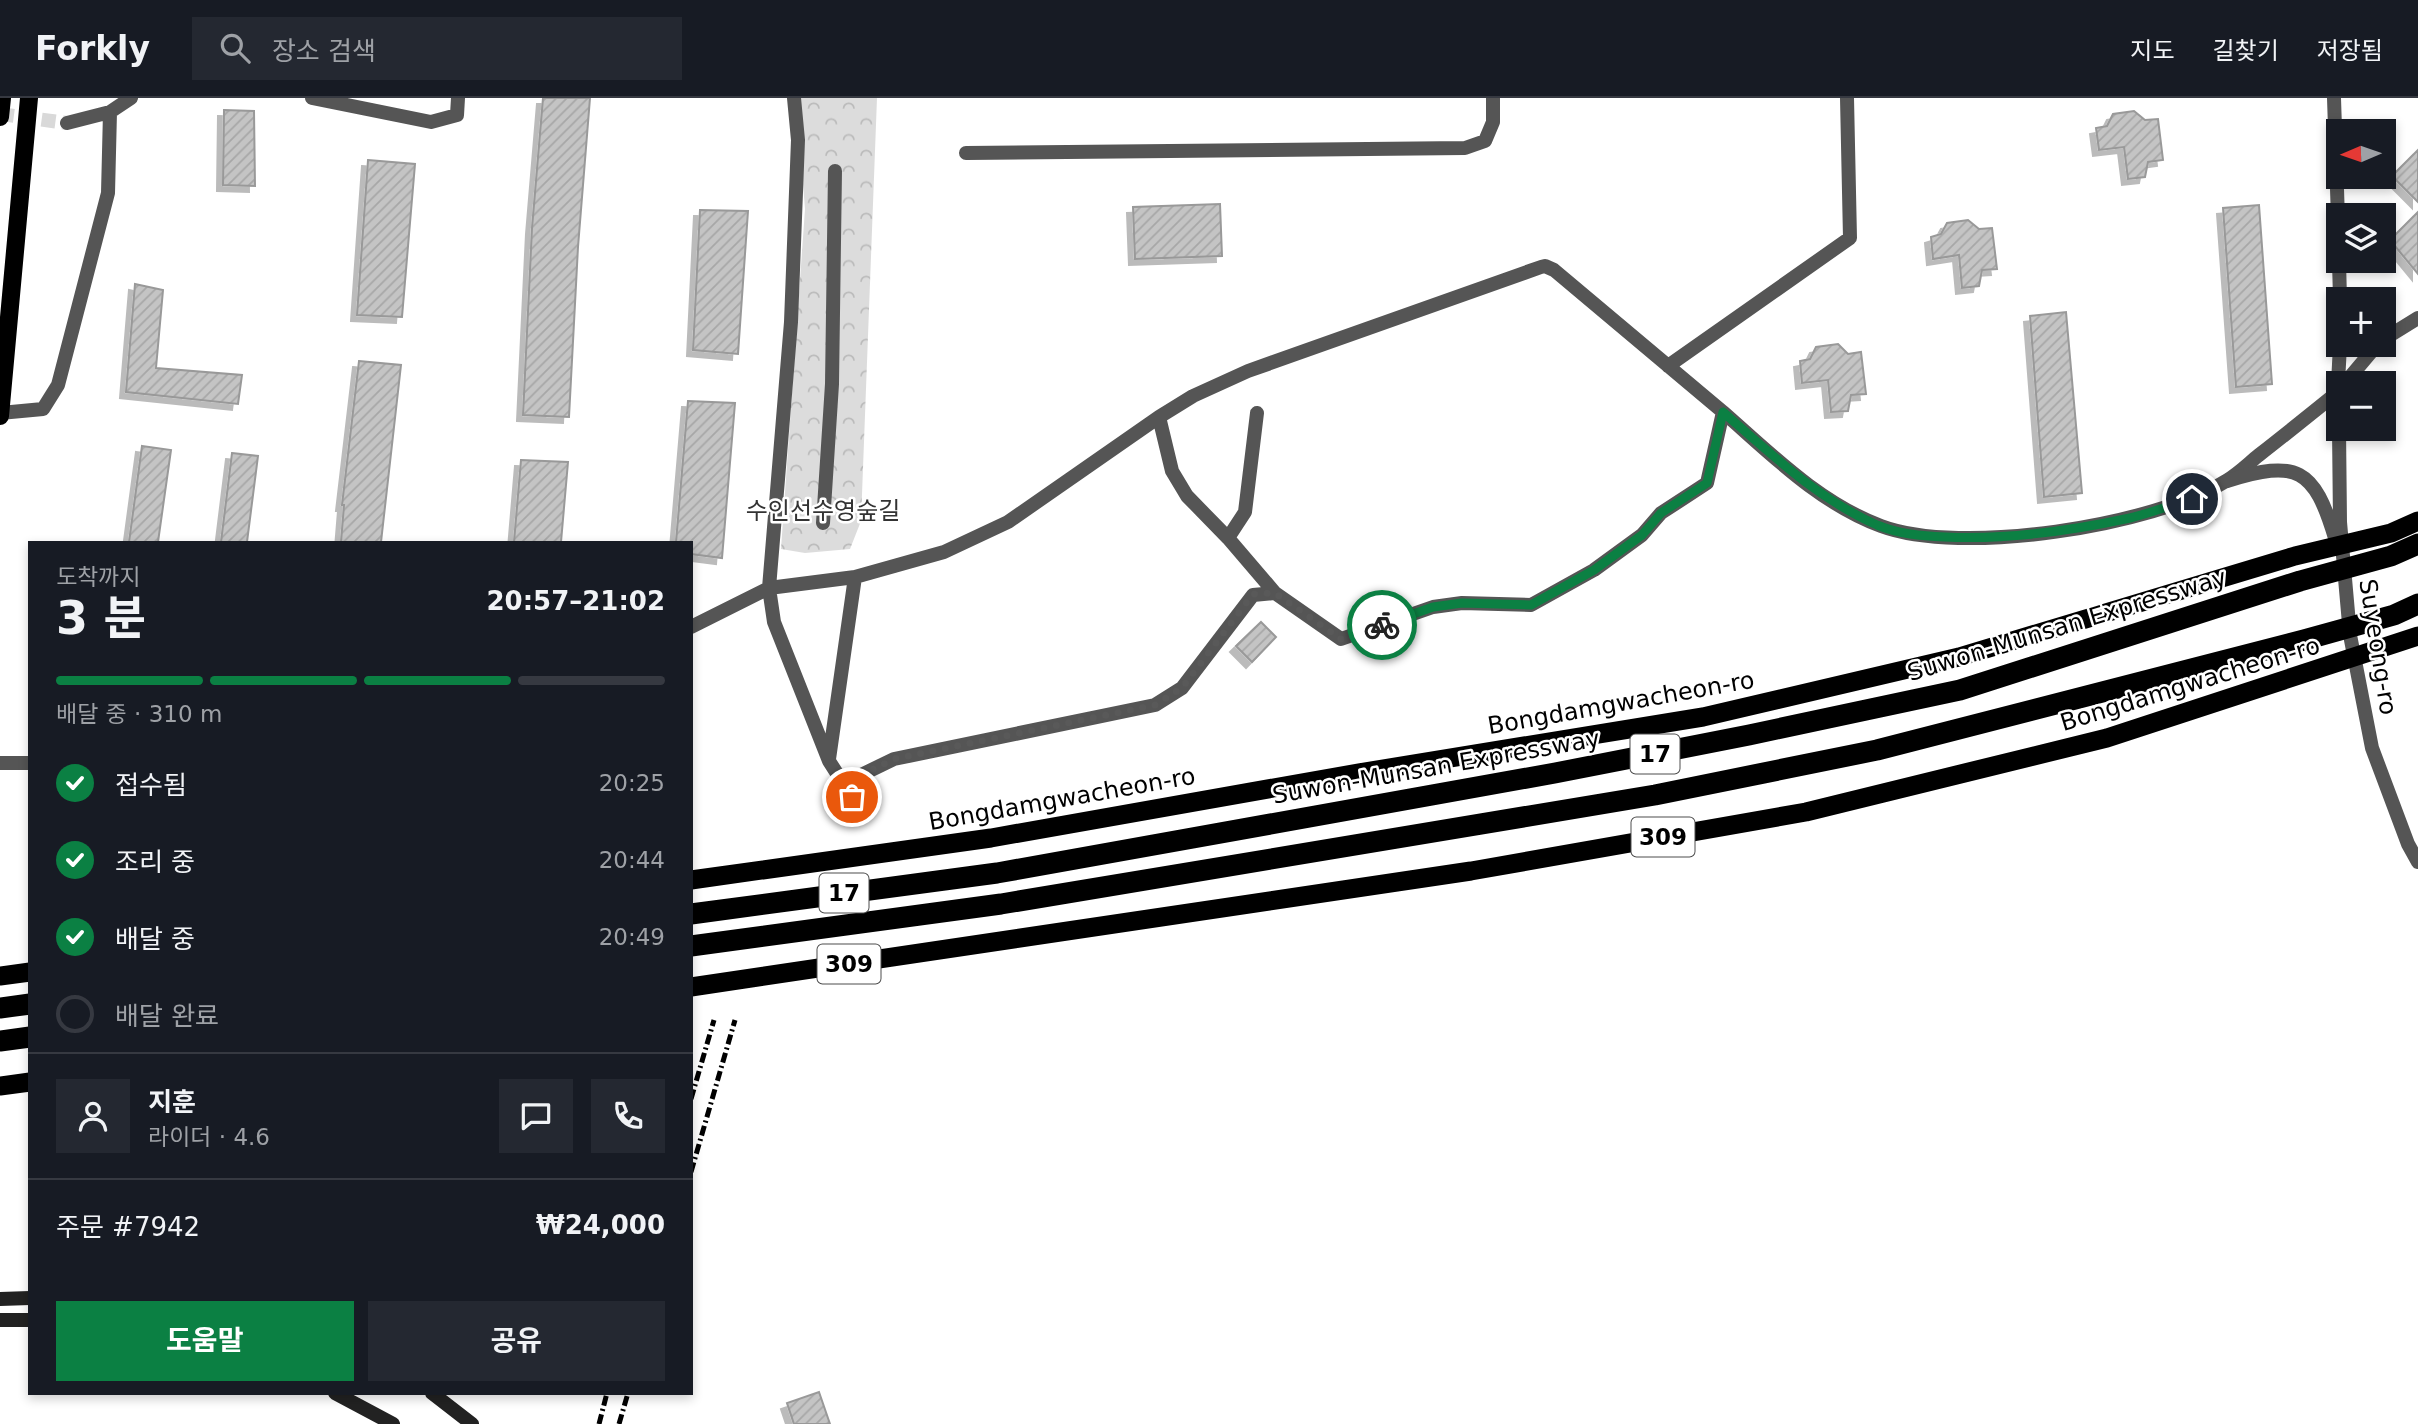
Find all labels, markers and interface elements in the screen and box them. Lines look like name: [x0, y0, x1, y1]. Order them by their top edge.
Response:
search box: [192, 17, 682, 80]
text: Forkly: [35, 29, 150, 68]
icon: search: [216, 29, 254, 67]
text: 장소 검색: [272, 36, 376, 66]
text: 지도: [2130, 37, 2175, 65]
text: 길찾기: [2213, 37, 2279, 65]
text: 저장됨: [2317, 37, 2383, 65]
north arrow: [2326, 119, 2396, 189]
map controls: [2326, 119, 2396, 441]
button: layers: [2326, 203, 2396, 273]
button: +: [2326, 287, 2396, 357]
button: −: [2326, 371, 2396, 441]
pin: [2162, 469, 2222, 529]
icon: home: [2173, 480, 2211, 518]
park label: 수인선수영숲길: [746, 497, 900, 525]
street label: Suwon-Munsan Expressway: [1904, 563, 2230, 687]
text: 도착까지: [56, 564, 141, 590]
street label: Suyeong-ro: [2353, 577, 2403, 717]
text: 20:57–21:02: [486, 586, 665, 616]
courier: [1347, 590, 1417, 660]
text: 3 분: [56, 591, 146, 645]
icon: bike: [1363, 606, 1401, 644]
street label: Bongdamgwacheon-ro: [2057, 631, 2323, 737]
street label: Bongdamgwacheon-ro: [1486, 666, 1756, 740]
text: 배달 중 · 310 m: [56, 701, 222, 727]
street label: Suwon-Munsan Expressway: [1270, 724, 1602, 810]
road number: 17: [1630, 734, 1680, 774]
street label: Bongdamgwacheon-ro: [927, 762, 1197, 836]
icon: check: [56, 764, 94, 802]
pin: [822, 767, 882, 827]
text: 접수됨: [115, 770, 187, 800]
text: 20:25: [599, 770, 665, 796]
icon: bag: [833, 778, 871, 816]
road number: 309: [1632, 818, 1694, 856]
icon: check: [56, 841, 94, 879]
text: 조리 중: [115, 847, 195, 877]
text: 20:44: [599, 847, 665, 873]
road number: 17: [820, 874, 868, 912]
icon: check: [56, 918, 94, 956]
text: 배달 중: [115, 924, 195, 954]
text: 20:49: [599, 924, 665, 950]
road number: 309: [818, 944, 880, 984]
text: 배달 완료: [115, 1001, 219, 1031]
button: person: [56, 1079, 130, 1153]
button: chat: [499, 1079, 573, 1153]
button: phone: [591, 1079, 665, 1153]
text: 지훈: [148, 1087, 196, 1117]
text: 라이더 · 4.6: [148, 1124, 270, 1150]
text: ₩24,000: [536, 1210, 665, 1240]
text: 주문 #7942: [56, 1212, 200, 1242]
button: 도움말: [56, 1301, 354, 1381]
button: 공유: [368, 1301, 665, 1381]

